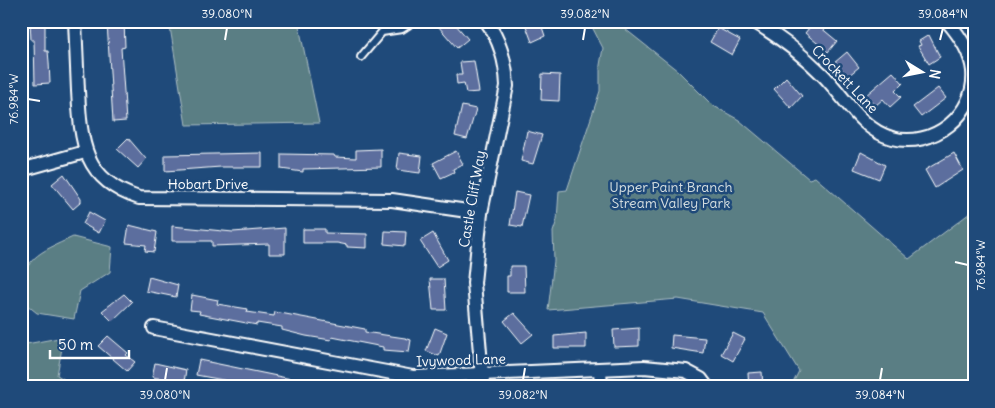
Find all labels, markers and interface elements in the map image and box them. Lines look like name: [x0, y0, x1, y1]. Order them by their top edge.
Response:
text: 39.080°N: [202, 6, 252, 21]
text: 39.082°N: [560, 6, 610, 21]
text: 39.084°N: [918, 6, 968, 21]
street label: Crockett Lane: [808, 41, 882, 117]
north arrow: [898, 48, 948, 98]
text: N: [925, 68, 945, 81]
text: 76.984°W: [6, 74, 21, 124]
street label: Castle Cliff Way: [455, 149, 489, 249]
street label: Hobart Drive: [168, 175, 248, 193]
park label: Upper Paint Branch Stream Valley Park: [609, 178, 733, 212]
text: 76.984°W: [973, 240, 988, 290]
scale bar: [50, 328, 129, 360]
text: 50 m: [58, 335, 93, 354]
street label: Ivywood Lane: [416, 349, 506, 371]
text: 39.080°N: [140, 387, 190, 402]
text: 39.082°N: [498, 387, 548, 402]
text: 39.084°N: [855, 387, 905, 402]

